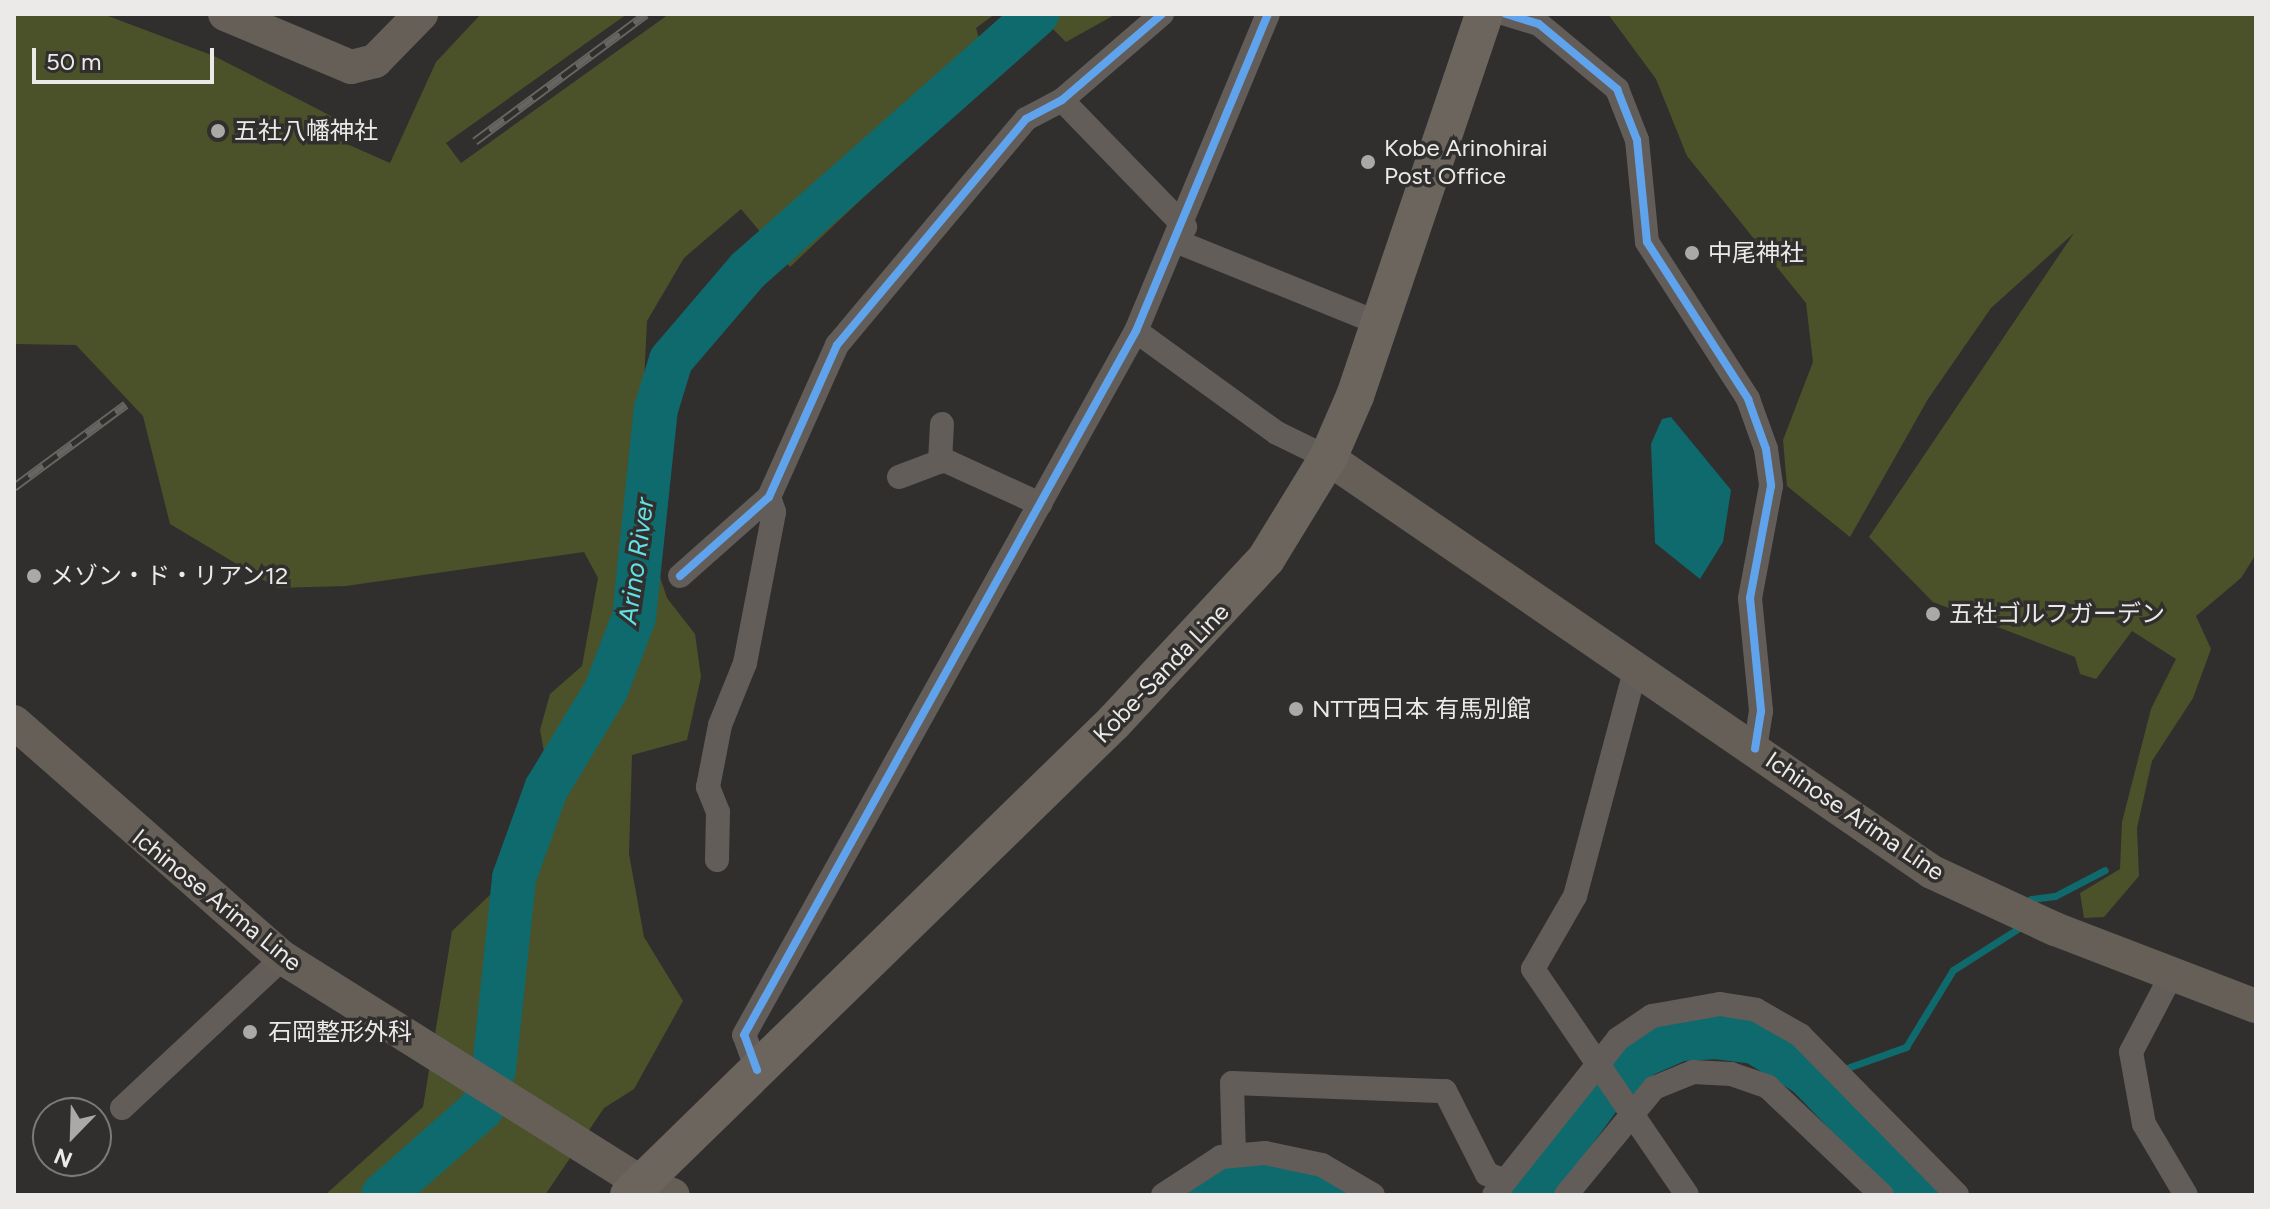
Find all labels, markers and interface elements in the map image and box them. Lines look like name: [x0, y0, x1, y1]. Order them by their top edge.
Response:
scale bar: [36, 32, 218, 82]
text: 50 m: [46, 47, 102, 76]
place label: 五社八幡神社: [234, 117, 378, 145]
marker: 五社八幡神社: [209, 122, 227, 140]
place label: Kobe Arinohirai Post Office: [1384, 134, 1548, 190]
marker: Kobe Arinohirai Post Office: [1359, 153, 1377, 171]
place label: 中尾神社: [1708, 239, 1804, 267]
marker: 中尾神社: [1683, 244, 1701, 262]
water label: Arino River: [613, 496, 661, 626]
place label: メゾン・ド・リアン12: [50, 562, 289, 590]
marker: メゾン・ド・リアン12: [25, 567, 43, 585]
street label: Kobe-Sanda Line: [1087, 597, 1235, 749]
place label: 五社ゴルフガーデン: [1949, 600, 2165, 628]
marker: 五社ゴルフガーデン: [1924, 605, 1942, 623]
place label: NTT西日本 有馬別館: [1312, 695, 1531, 723]
marker: NTT西日本 有馬別館: [1287, 700, 1305, 718]
street label: Ichinose Arima Line: [1760, 746, 1950, 886]
street label: Ichinose Arima Line: [127, 823, 307, 977]
place label: 石岡整形外科: [268, 1018, 412, 1046]
marker: 石岡整形外科: [239, 1021, 261, 1043]
north arrow: [32, 1097, 112, 1177]
text: N: [50, 1142, 76, 1173]

